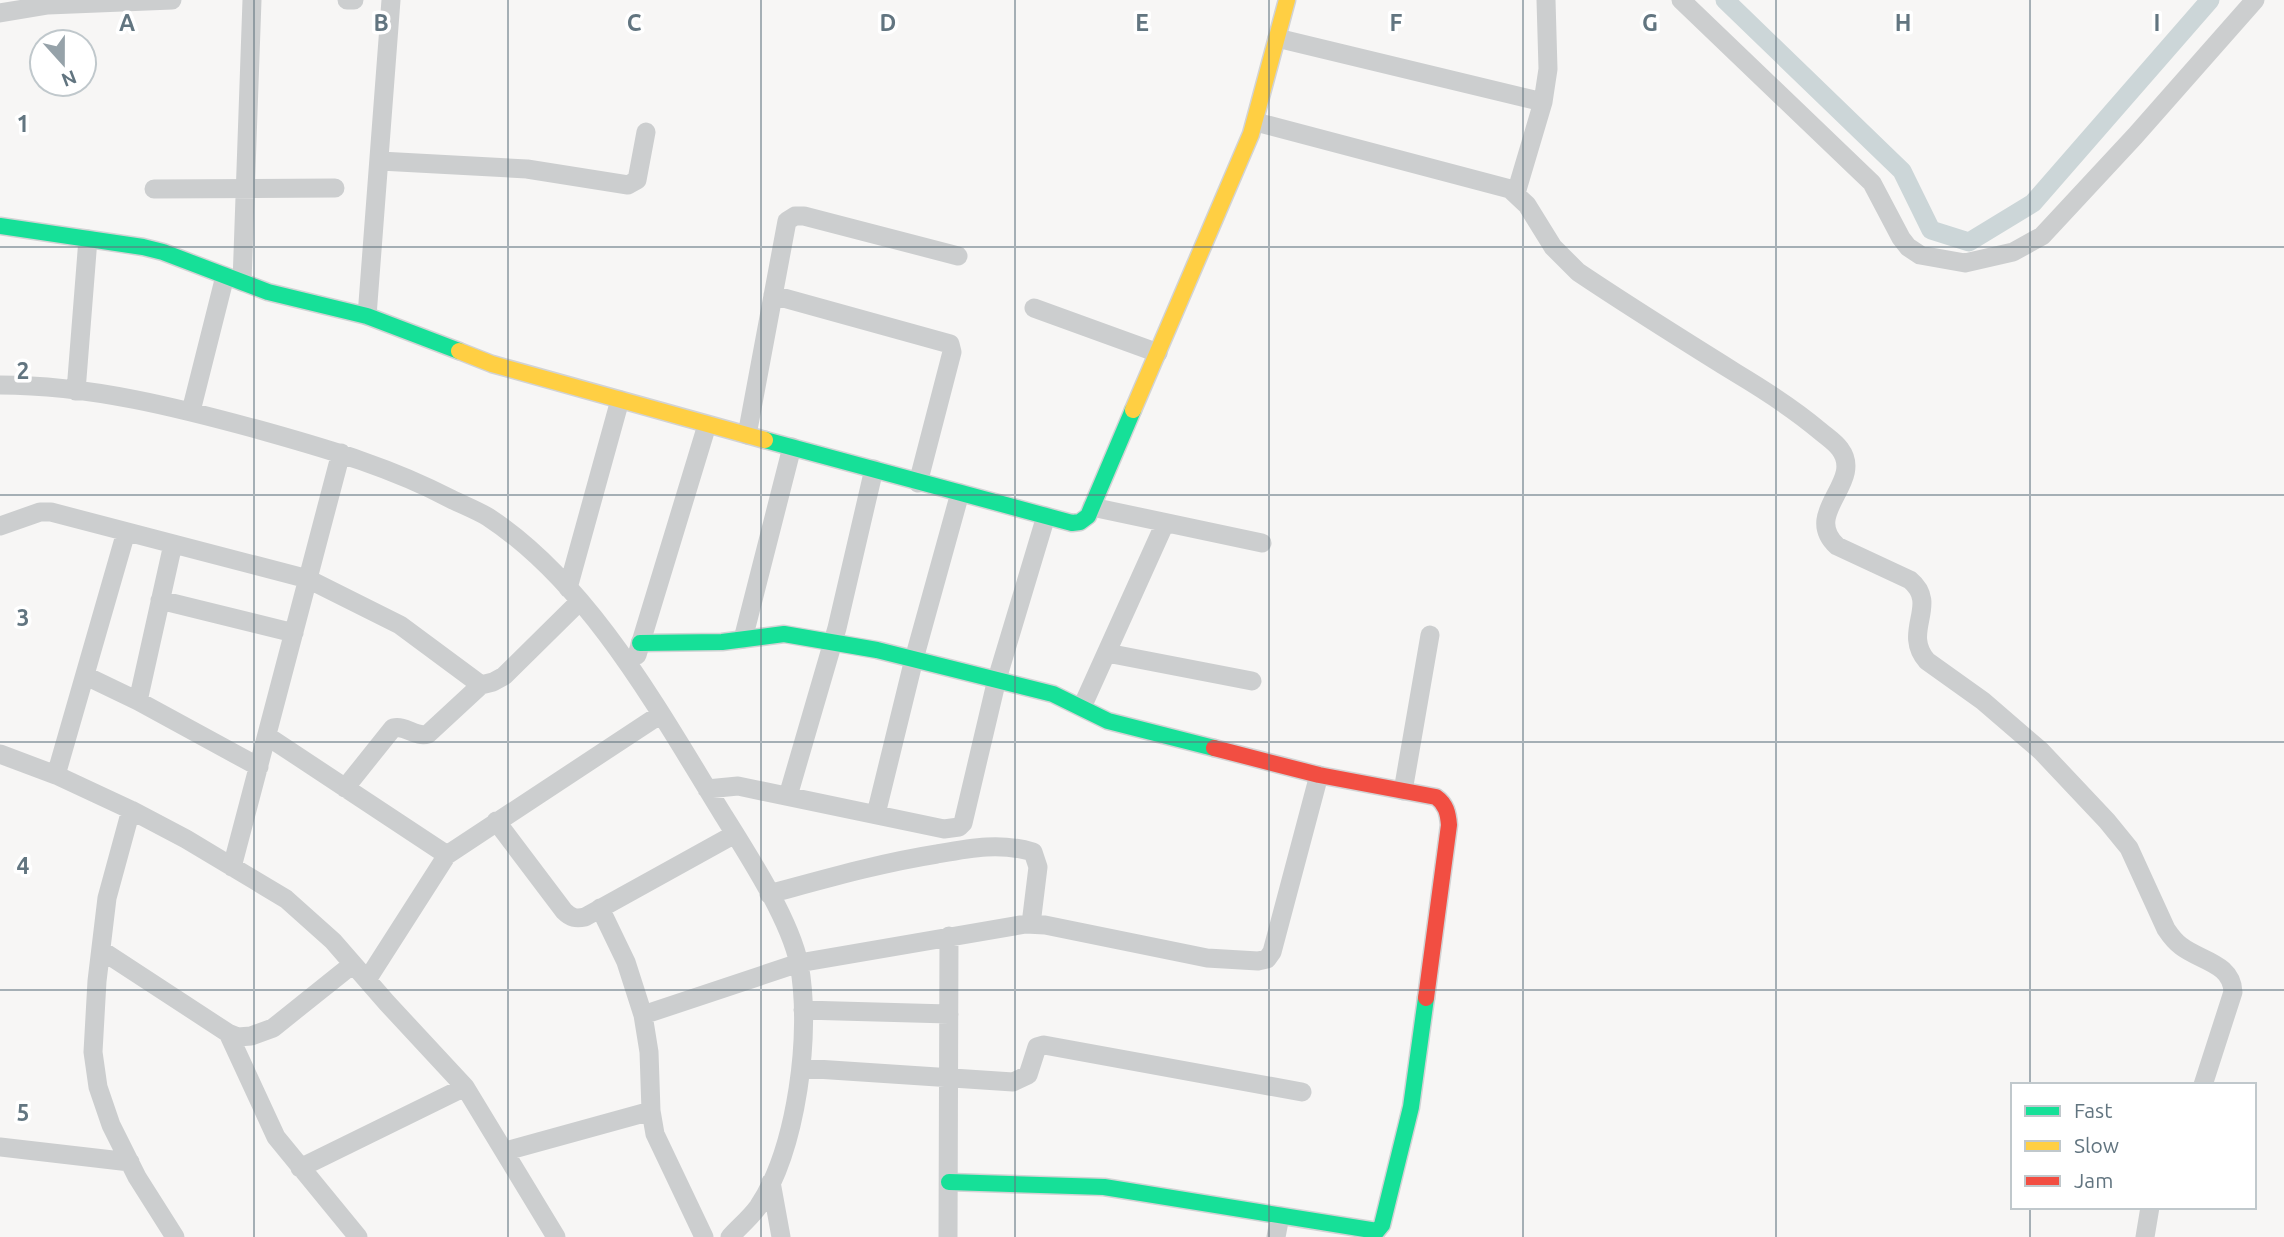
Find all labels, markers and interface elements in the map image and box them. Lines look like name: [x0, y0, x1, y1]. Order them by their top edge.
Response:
text: A: [119, 10, 135, 35]
text: B: [373, 10, 389, 35]
text: C: [627, 10, 642, 35]
text: D: [880, 10, 896, 35]
text: E: [1135, 10, 1149, 35]
text: F: [1390, 10, 1403, 35]
text: G: [1642, 10, 1658, 35]
text: H: [1895, 10, 1911, 35]
text: I: [2154, 10, 2160, 35]
north arrow: [28, 28, 98, 98]
text: N: [59, 66, 80, 92]
text: 1: [17, 111, 29, 136]
text: 2: [17, 358, 29, 383]
text: 3: [17, 605, 29, 630]
text: 4: [17, 853, 30, 878]
legend: [2011, 1083, 2256, 1209]
text: Fast: [2074, 1098, 2112, 1122]
text: 5: [17, 1100, 29, 1125]
text: Slow: [2074, 1133, 2119, 1157]
text: Jam: [2074, 1168, 2113, 1192]

